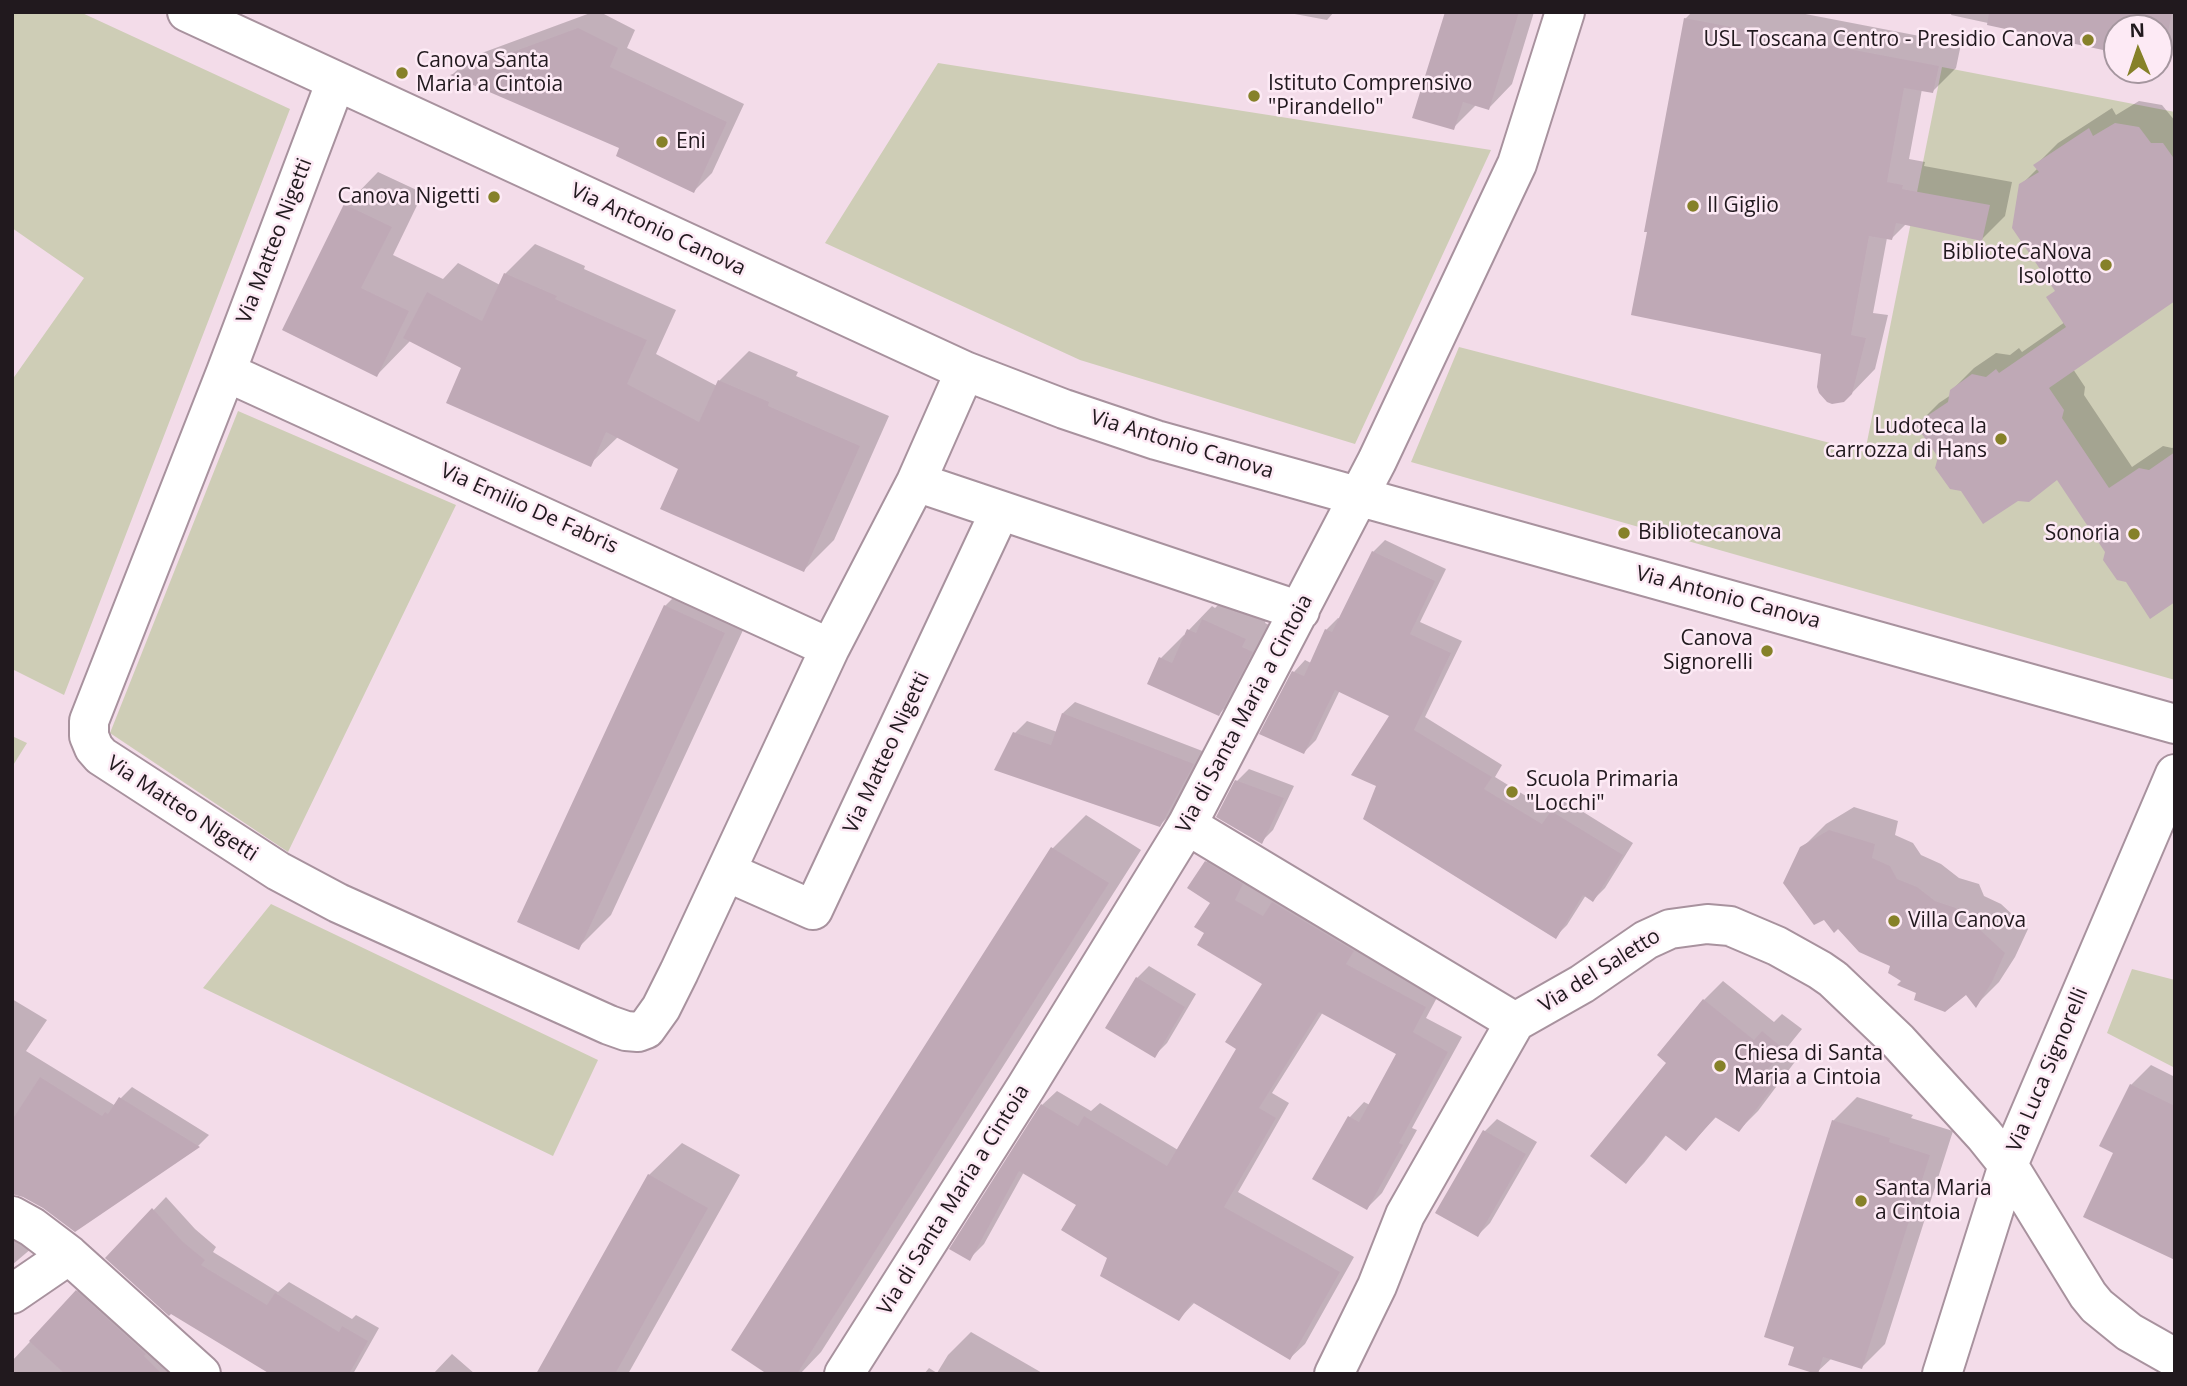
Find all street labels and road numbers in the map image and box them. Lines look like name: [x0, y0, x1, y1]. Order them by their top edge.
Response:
street label: Via Matteo Nigetti: [232, 155, 318, 327]
street label: Via Antonio Canova: [567, 178, 749, 282]
street label: Via Antonio Canova: [1087, 405, 1277, 485]
street label: Via Emilio De Fabris: [436, 458, 622, 560]
street label: Via Antonio Canova: [1633, 561, 1823, 635]
street label: Via di Santa Maria a Cintoia: [1171, 590, 1319, 838]
street label: Via Matteo Nigetti: [839, 668, 935, 838]
street label: Via Matteo Nigetti: [102, 751, 262, 867]
street label: Via del Saletto: [1535, 924, 1665, 1018]
street label: Via Luca Signorelli: [2002, 984, 2094, 1156]
street label: Via di Santa Maria a Cintoia: [873, 1080, 1035, 1320]

